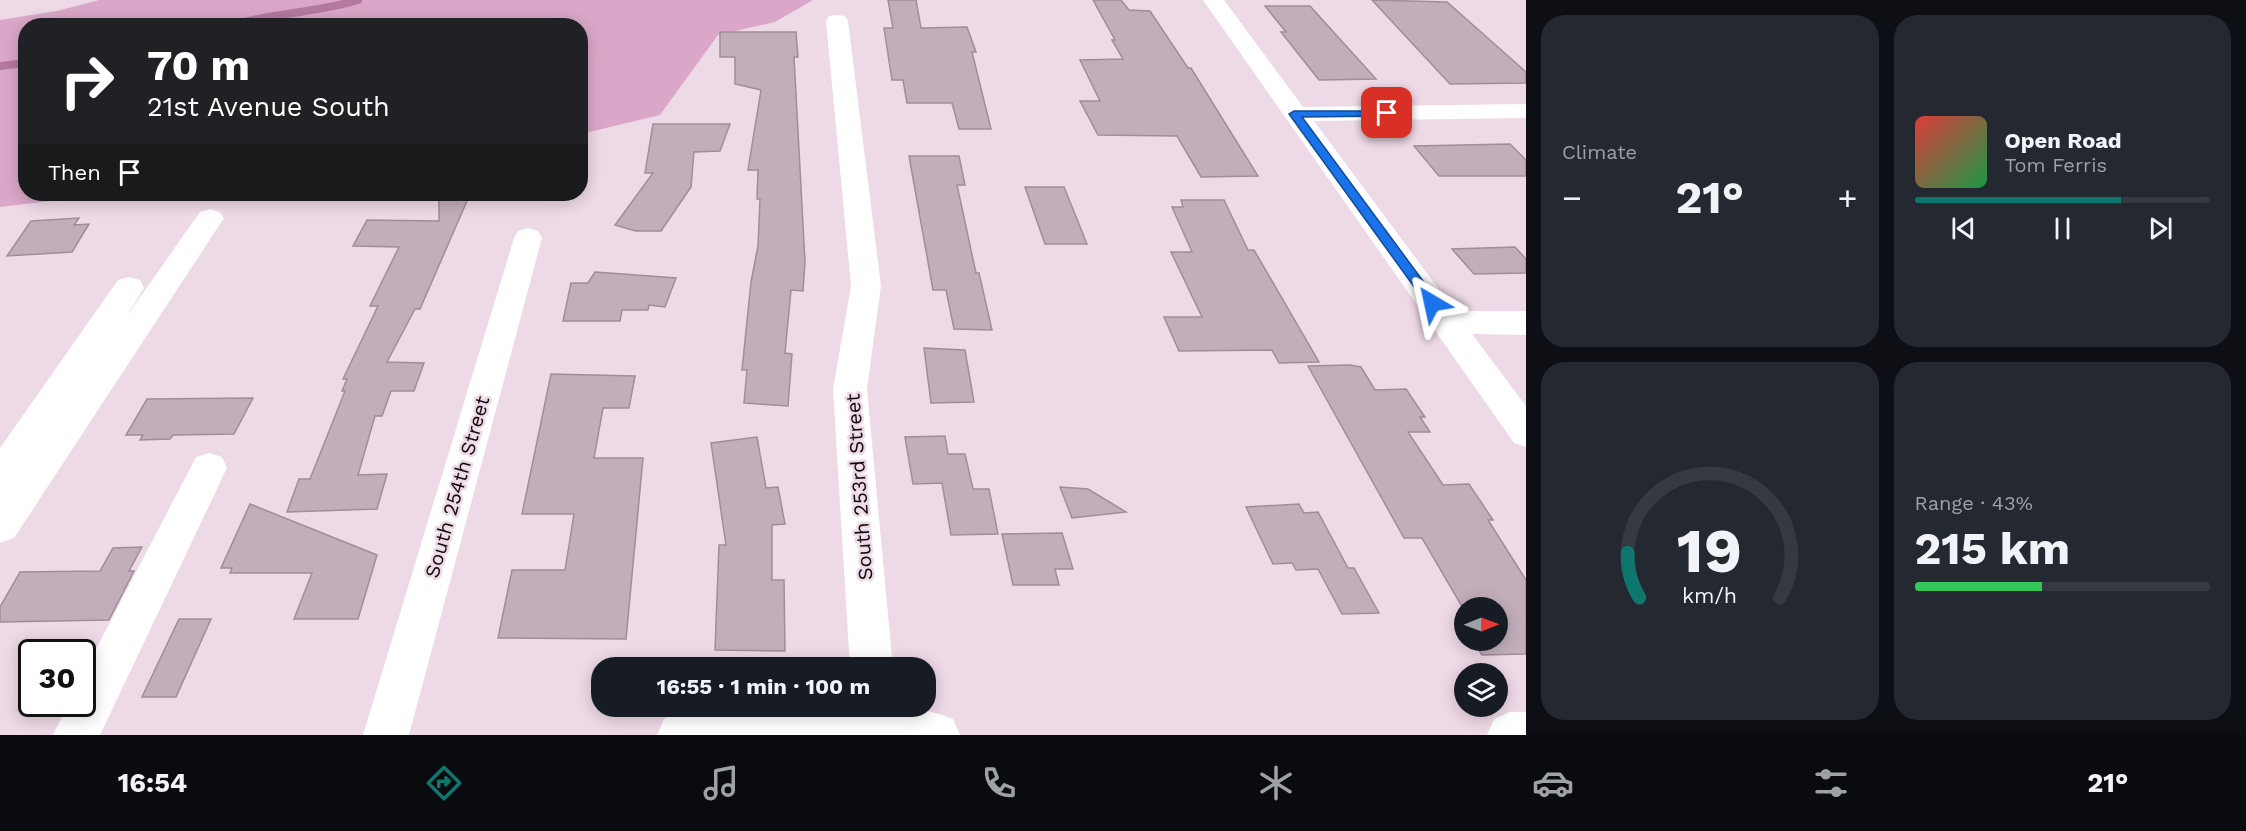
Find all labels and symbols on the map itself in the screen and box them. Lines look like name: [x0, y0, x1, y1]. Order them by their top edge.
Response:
pin: [1361, 87, 1412, 138]
position arrow: [1400, 271, 1464, 335]
street label: South 253rd Street: [840, 392, 877, 581]
street label: South 254th Street: [420, 393, 495, 581]
north arrow: [1454, 597, 1508, 651]
speed limit sign: 30: [18, 639, 96, 717]

